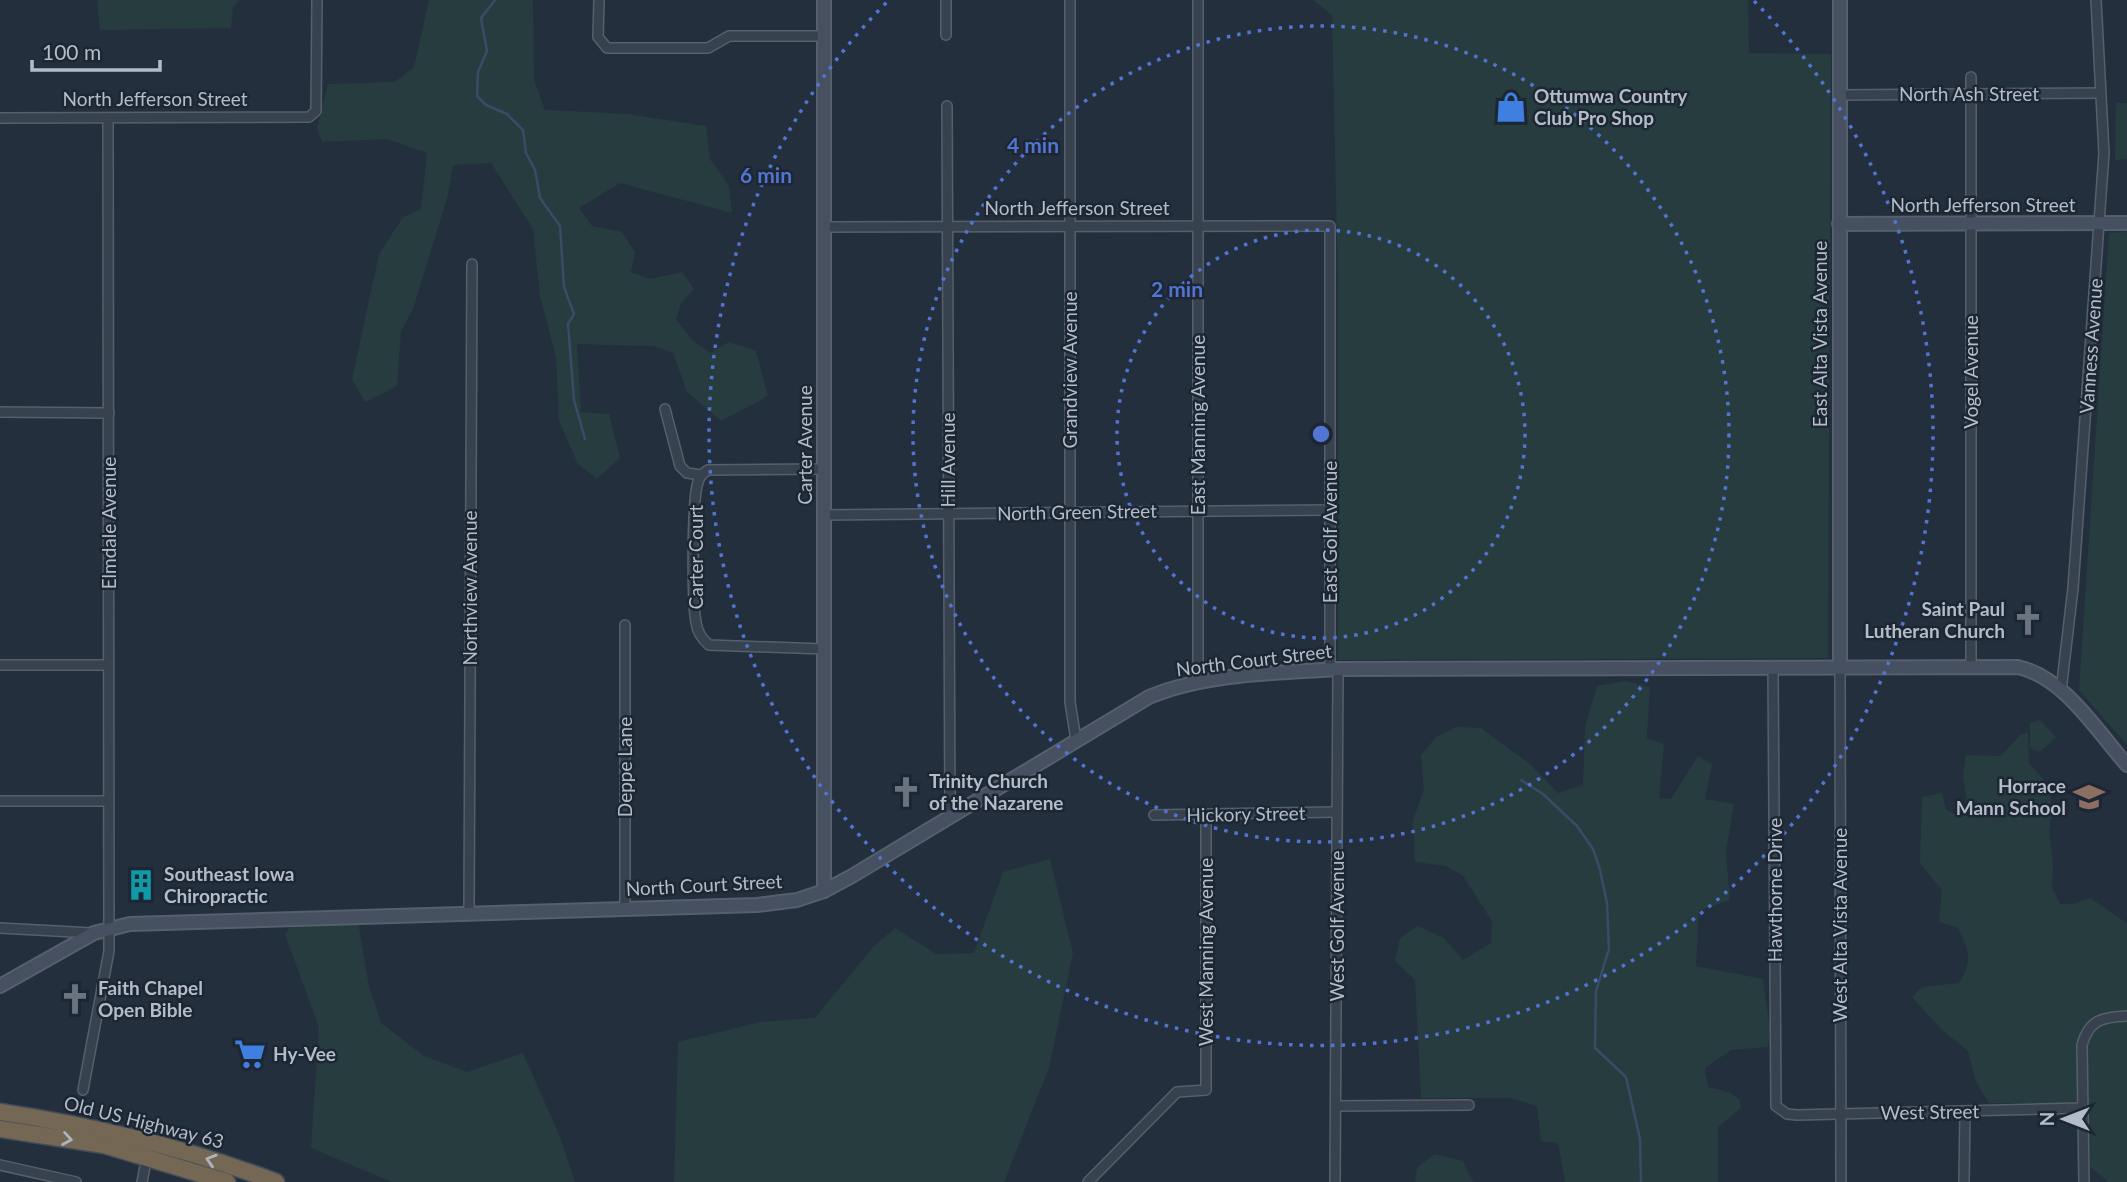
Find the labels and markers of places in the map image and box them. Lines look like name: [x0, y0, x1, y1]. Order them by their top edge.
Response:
place label: Ottumwa Country Club Pro Shop: [1534, 84, 1688, 129]
shop icon: Ottumwa Country Club Pro Shop: [1494, 90, 1528, 124]
centre of rings: [1309, 422, 1333, 446]
place label: Saint Paul Lutheran Church: [1864, 597, 2005, 642]
church icon: Saint Paul Lutheran Church: [2011, 603, 2045, 637]
place label: Trinity Church of the Nazarene: [929, 769, 1064, 814]
place label: Horrace Mann School: [1956, 774, 2066, 819]
church icon: Trinity Church of the Nazarene: [889, 775, 923, 809]
school or university icon: Horrace Mann School: [2072, 780, 2106, 814]
place label: Southeast Iowa Chiropractic: [164, 862, 295, 907]
building icon: Southeast Iowa Chiropractic: [124, 868, 158, 902]
place label: Faith Chapel Open Bible: [98, 976, 203, 1021]
church icon: Faith Chapel Open Bible: [58, 982, 92, 1016]
supermarket icon: Hy-Vee: [233, 1037, 267, 1071]
place label: Hy-Vee: [273, 1042, 336, 1065]

